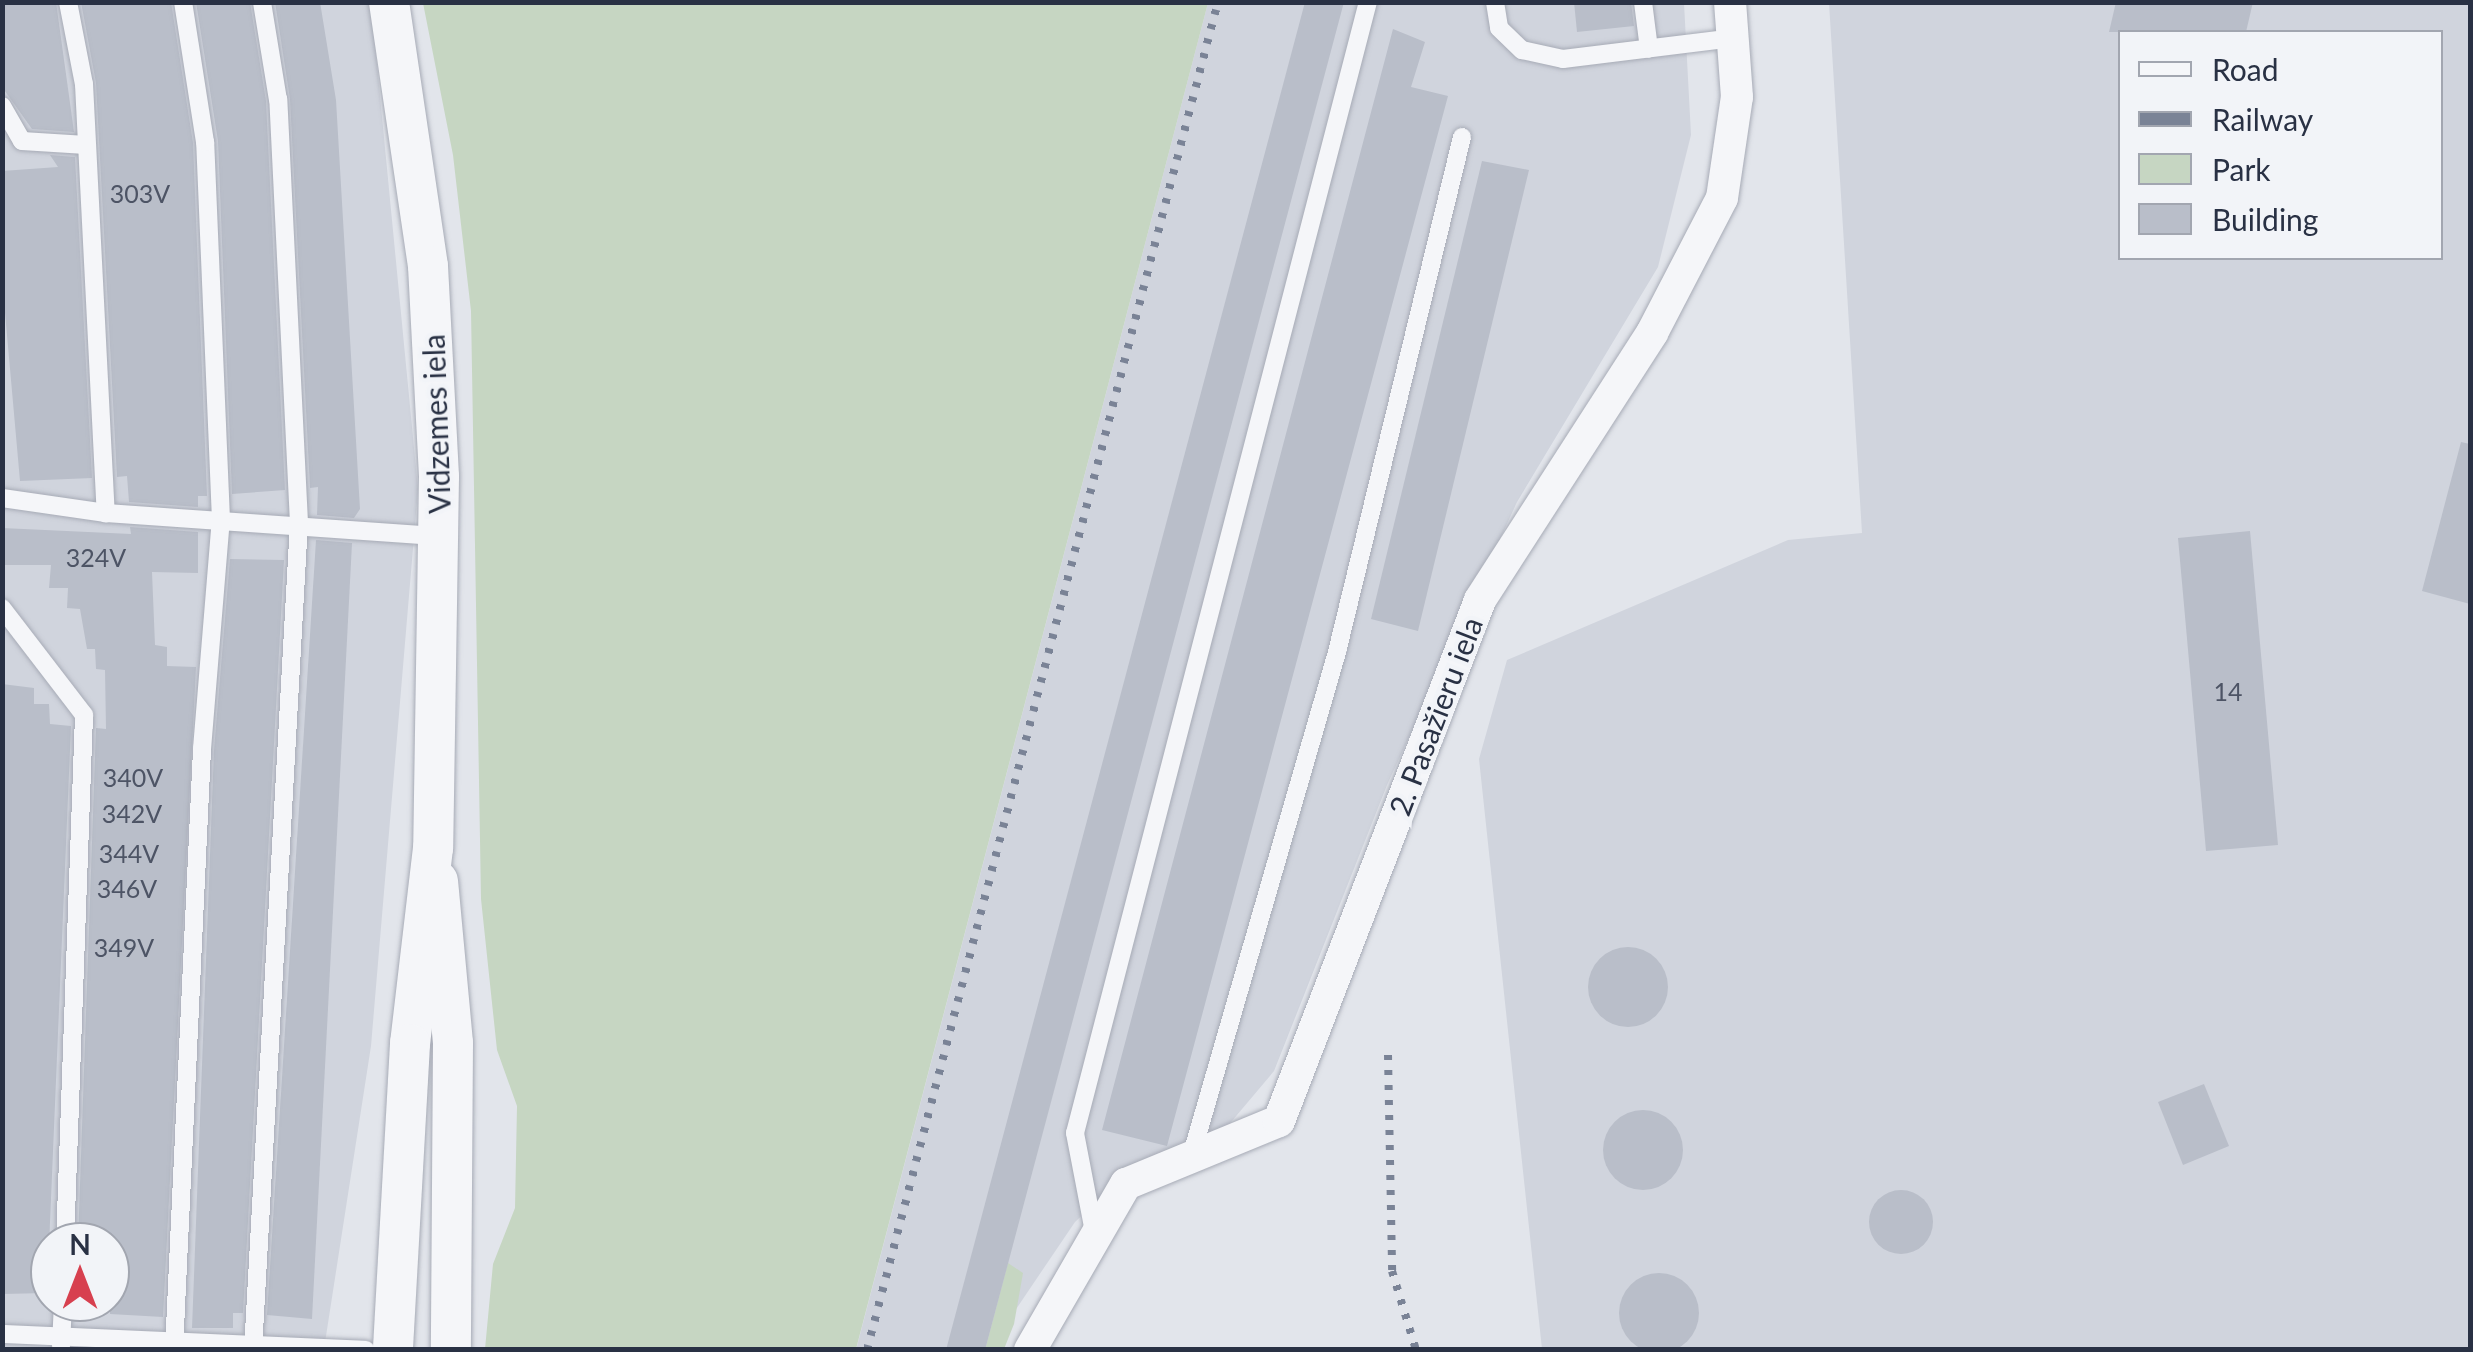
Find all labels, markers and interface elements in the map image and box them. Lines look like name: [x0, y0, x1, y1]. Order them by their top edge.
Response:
legend: [2118, 30, 2443, 260]
text: Road: [2212, 51, 2279, 87]
text: Railway: [2212, 101, 2313, 137]
text: Park: [2212, 151, 2271, 187]
house number: 303V: [110, 178, 170, 208]
text: Building: [2212, 201, 2318, 237]
street label: Vidzemes iela: [415, 334, 457, 514]
house number: 324V: [66, 542, 126, 572]
street label: 2. Pasažieru iela: [1381, 612, 1489, 820]
house number: 14: [2214, 676, 2242, 706]
house number: 340V: [103, 762, 163, 792]
house number: 342V: [102, 798, 162, 828]
house number: 344V: [99, 838, 159, 868]
house number: 346V: [97, 873, 157, 903]
house number: 349V: [94, 932, 154, 962]
north arrow: [30, 1222, 130, 1322]
text: N: [69, 1227, 91, 1261]

